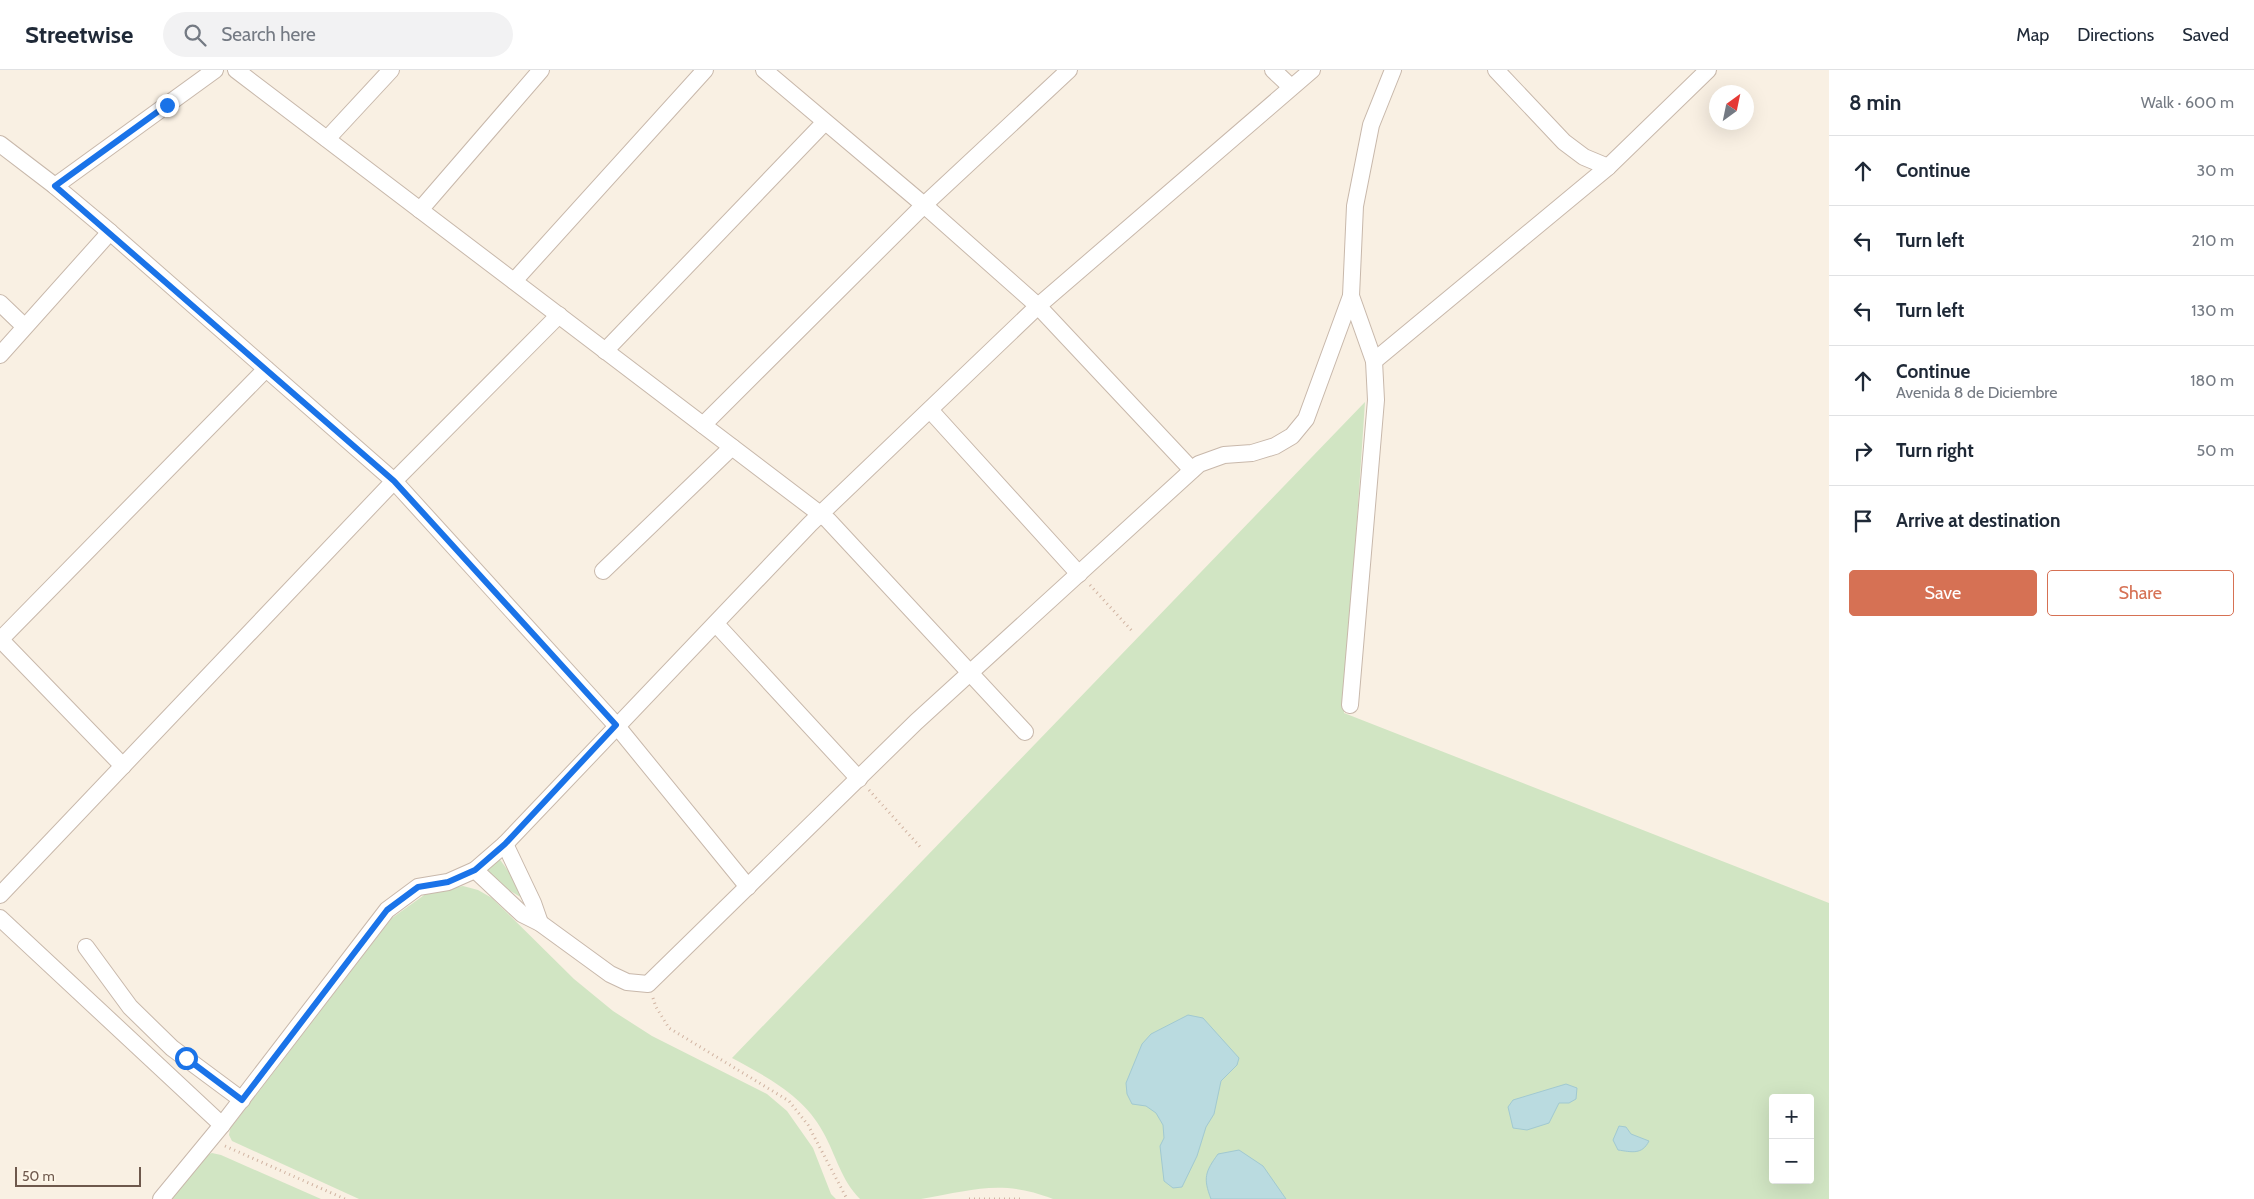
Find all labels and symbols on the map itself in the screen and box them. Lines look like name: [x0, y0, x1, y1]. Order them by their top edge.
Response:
north arrow: [1709, 85, 1754, 130]
route end: [156, 94, 179, 117]
route start: [175, 1047, 198, 1070]
scale bar: [15, 1164, 141, 1187]

